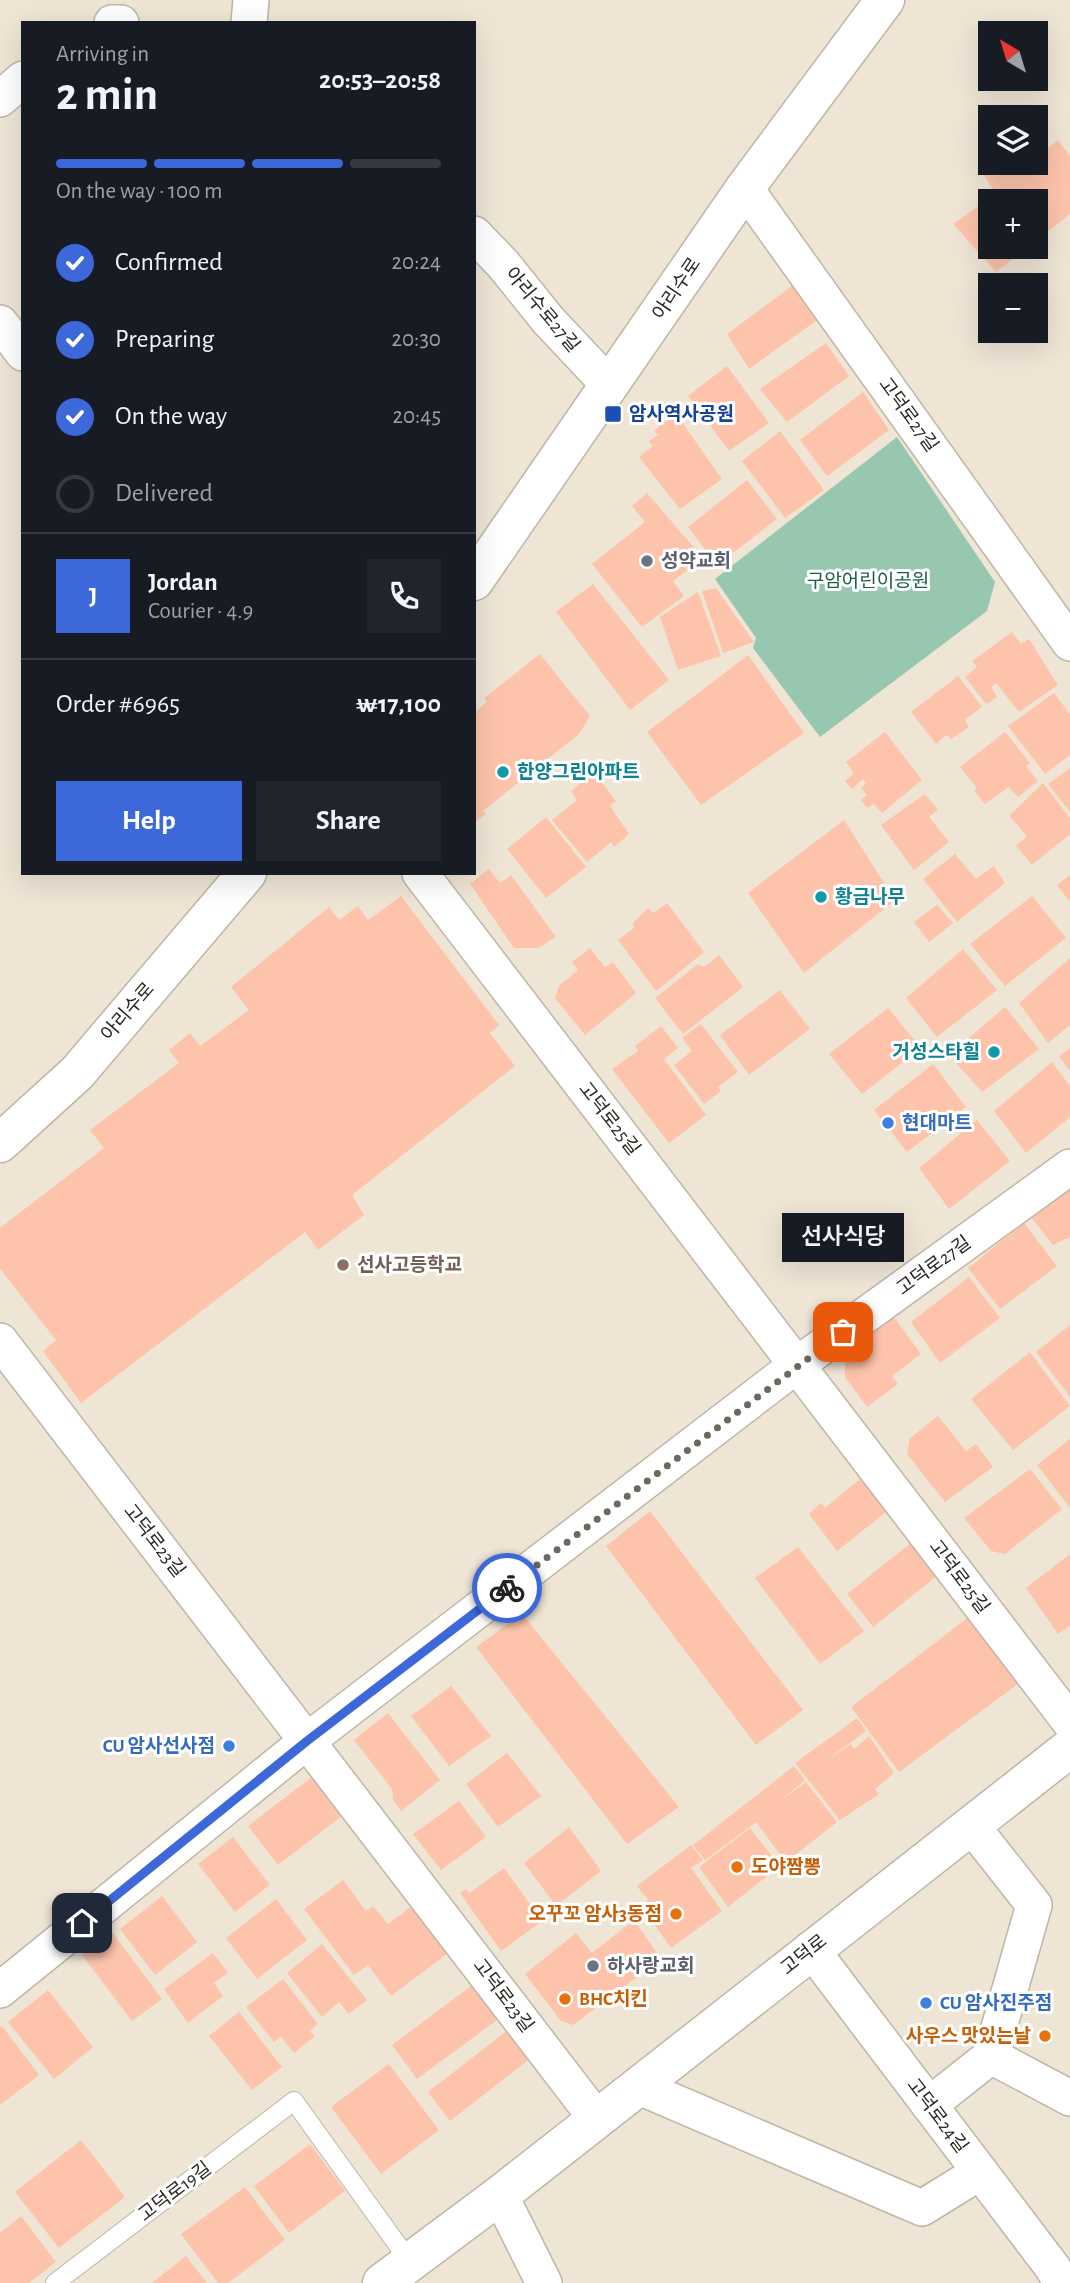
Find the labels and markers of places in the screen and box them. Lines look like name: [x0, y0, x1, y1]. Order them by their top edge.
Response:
marker: 암사역사공원: [603, 404, 623, 424]
place label: 암사역사공원: [629, 404, 734, 424]
place label: 성약교회: [661, 551, 731, 571]
marker: 성약교회: [639, 553, 655, 569]
place label: 한양그린아파트: [517, 761, 639, 782]
marker: 한양그린아파트: [495, 764, 511, 780]
place label: 황금나무: [835, 886, 905, 907]
marker: 황금나무: [813, 889, 829, 905]
place label: 거성스타힐: [893, 1041, 980, 1062]
marker: 거성스타힐: [986, 1044, 1002, 1060]
place label: 현대마트: [902, 1112, 972, 1133]
marker: 현대마트: [880, 1115, 896, 1131]
callout: 선사식당: [782, 1213, 904, 1262]
place label: 선사고등학교: [357, 1254, 462, 1275]
marker: 선사고등학교: [335, 1257, 351, 1273]
pin: [813, 1302, 873, 1362]
place label: CU 암사선사점: [103, 1736, 215, 1756]
marker: CU 암사선사점: [221, 1738, 237, 1754]
place label: 도야짬뽕: [751, 1857, 821, 1877]
marker: 도야짬뽕: [729, 1859, 745, 1875]
pin: [52, 1893, 112, 1953]
place label: 오꾸꼬 암사3동점: [529, 1904, 662, 1924]
marker: 오꾸꼬 암사3동점: [668, 1906, 684, 1922]
place label: 하사랑교회: [607, 1956, 694, 1976]
marker: 하사랑교회: [585, 1958, 601, 1974]
place label: BHC치킨: [579, 1989, 648, 2009]
marker: BHC치킨: [557, 1991, 573, 2007]
place label: CU 암사진주점: [940, 1993, 1052, 2013]
marker: CU 암사진주점: [918, 1995, 934, 2011]
place label: 사우스 맛있는날: [906, 2026, 1031, 2046]
marker: 사우스 맛있는날: [1037, 2028, 1053, 2044]

